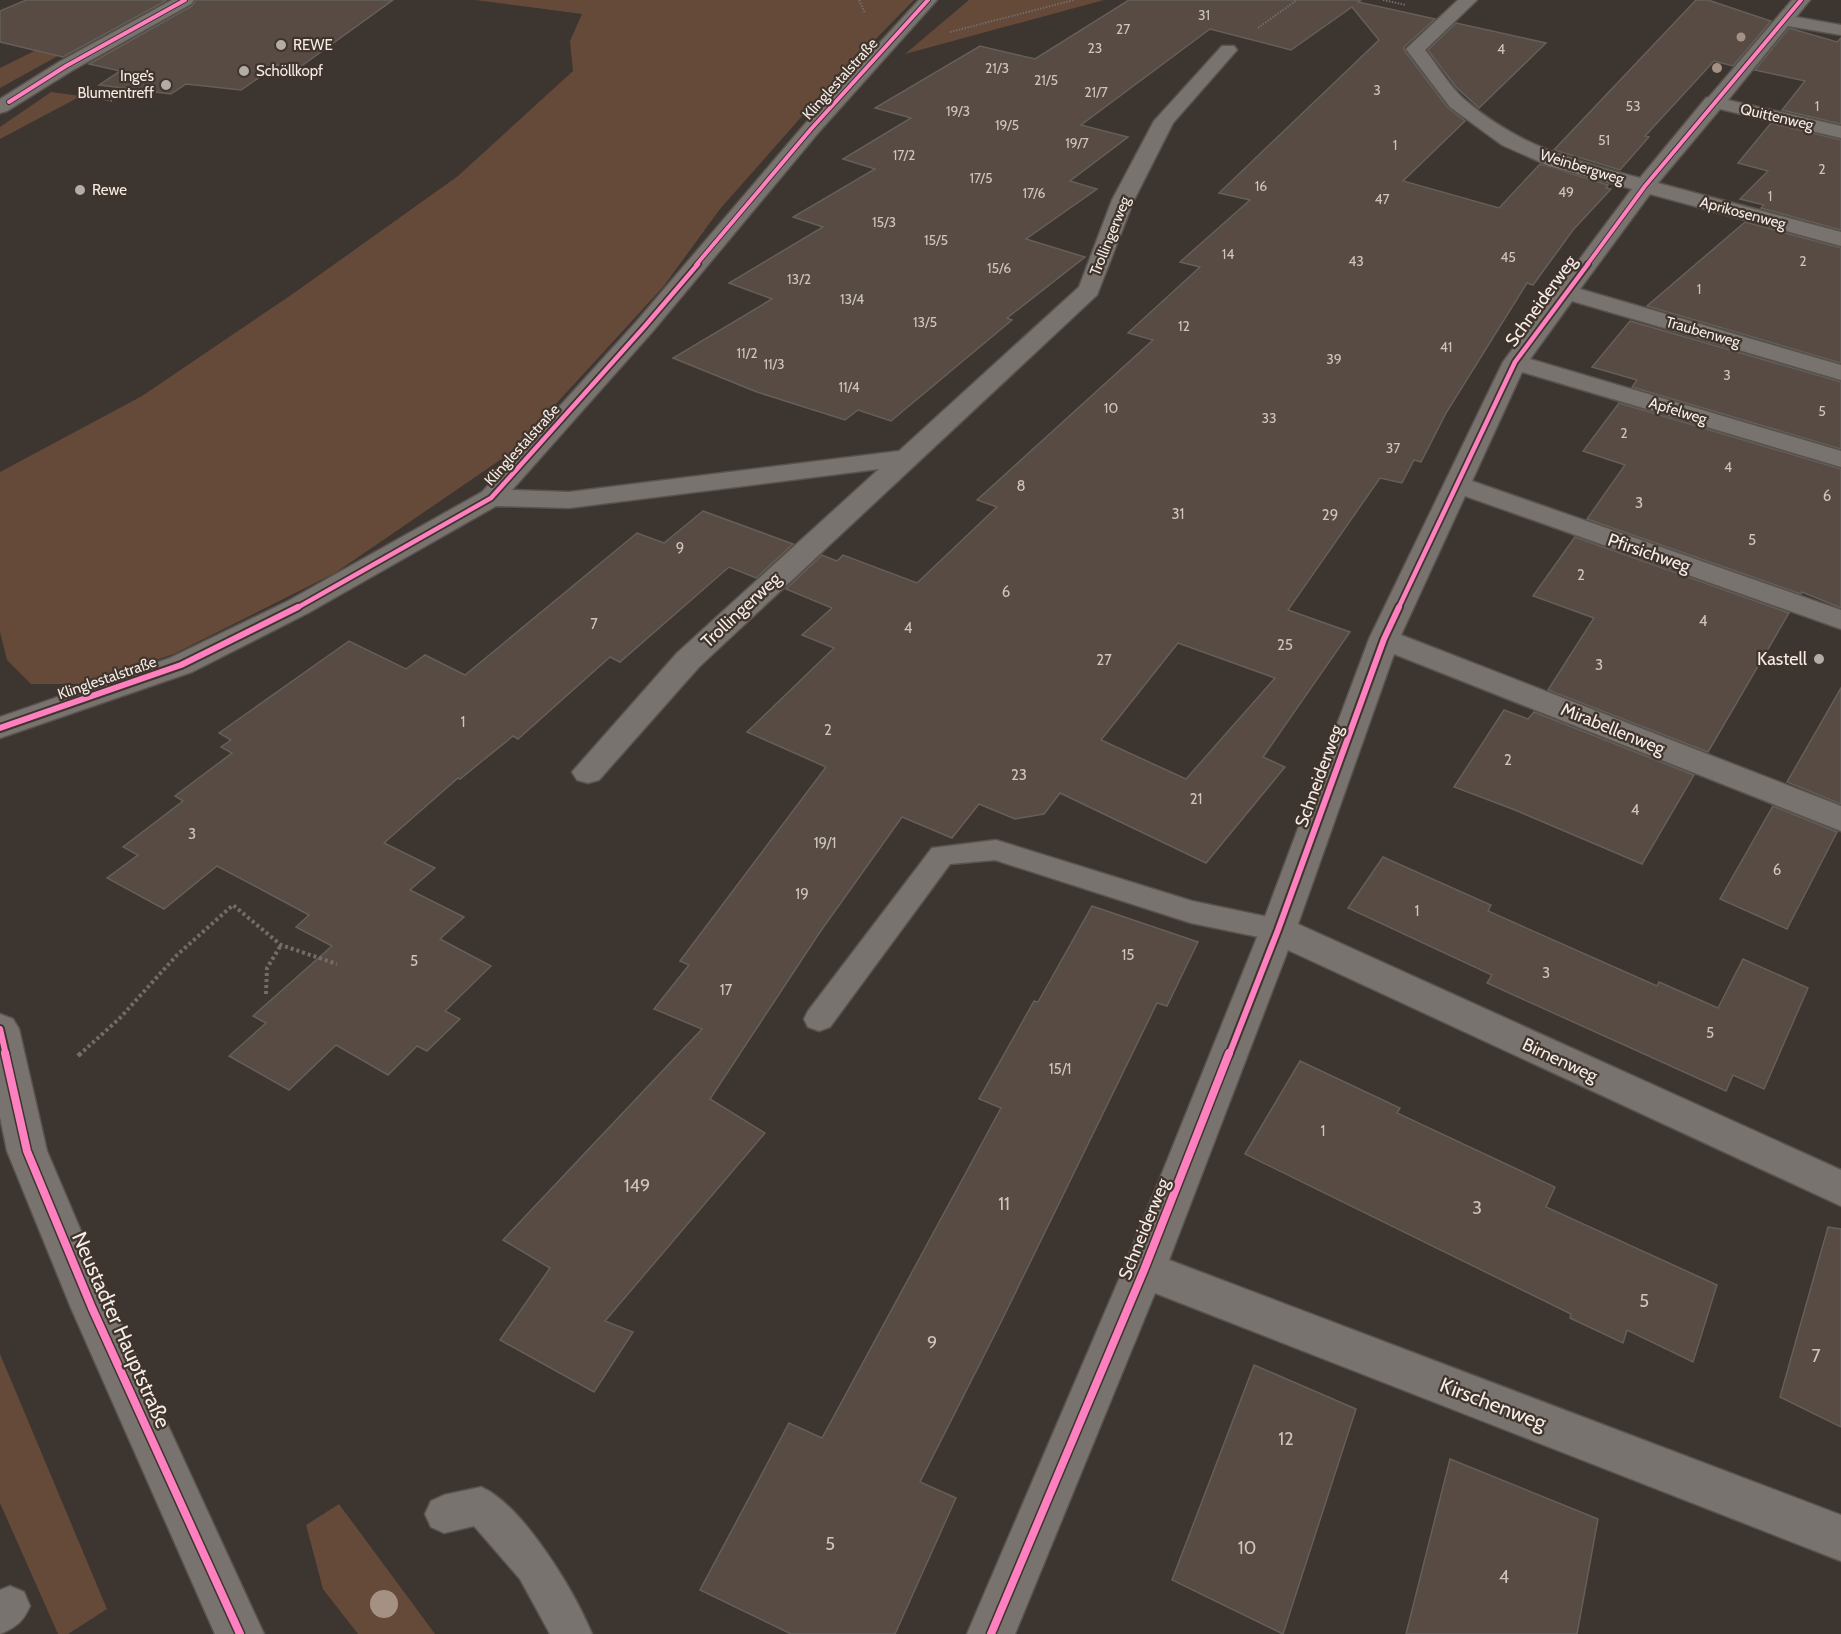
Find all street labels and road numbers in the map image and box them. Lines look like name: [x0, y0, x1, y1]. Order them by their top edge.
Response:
street label: Klinglestalstraße: [799, 34, 882, 124]
street label: Quittenweg: [1739, 100, 1816, 134]
street label: Weinbergweg: [1538, 146, 1627, 188]
street label: Trollingerweg: [1086, 193, 1134, 278]
street label: Aprikosenweg: [1698, 193, 1788, 233]
street label: Schneiderweg: [1500, 250, 1582, 351]
street label: Traubenweg: [1664, 313, 1743, 351]
street label: Apfelweg: [1647, 394, 1710, 428]
street label: Klinglestalstraße: [481, 400, 564, 490]
street label: Pfirsichweg: [1605, 529, 1694, 578]
street label: Trollingerweg: [697, 567, 786, 652]
street label: Klinglestalstraße: [55, 653, 159, 703]
street label: Mirabellenweg: [1558, 698, 1669, 760]
street label: Schneiderweg: [1290, 721, 1348, 830]
street label: Birnenweg: [1519, 1033, 1602, 1087]
street label: Schneiderweg: [1114, 1174, 1175, 1283]
street label: Neustadter Hauptstraße: [67, 1228, 176, 1432]
street label: Kirschenweg: [1437, 1372, 1550, 1435]

